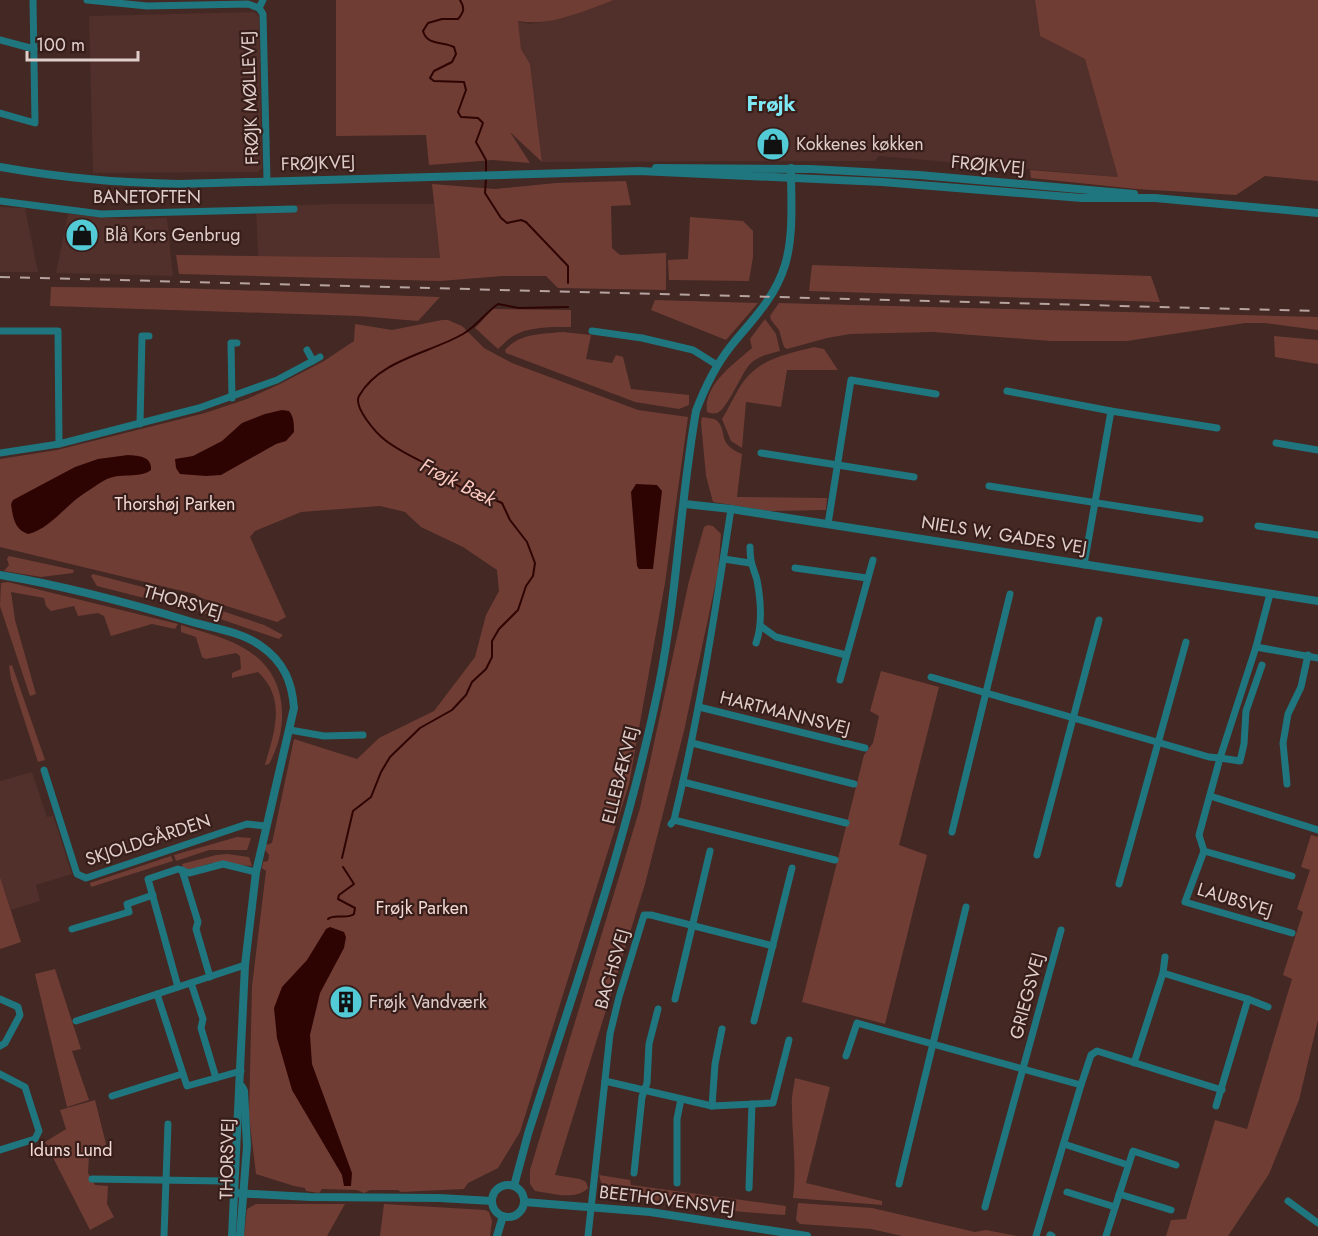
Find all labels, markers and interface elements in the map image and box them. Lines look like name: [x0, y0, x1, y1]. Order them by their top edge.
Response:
scale bar: [27, 24, 138, 62]
street label: FRØJK MØLLEVEJ: [235, 30, 265, 166]
text: 100 m: [36, 32, 85, 58]
district label: Frøjk: [746, 89, 796, 119]
shop icon: Kokkenes køkken: [755, 126, 791, 162]
place label: Kokkenes køkken: [796, 131, 924, 157]
street label: FRØJKVEJ: [280, 149, 356, 177]
street label: FRØJKVEJ: [950, 149, 1026, 181]
street label: BANETOFTEN: [93, 184, 201, 210]
shop icon: Blå Kors Genbrug: [64, 217, 100, 253]
place label: Blå Kors Genbrug: [105, 222, 240, 248]
water label: Frøjk Bæk: [415, 451, 502, 514]
park label: Thorshøj Parken: [115, 491, 235, 517]
street label: NIELS W. GADES VEJ: [919, 509, 1089, 561]
street label: THORSVEJ: [140, 578, 226, 626]
street label: HARTMANNSVEJ: [717, 684, 853, 742]
street label: ELLEBÆKVEJ: [595, 723, 645, 827]
street label: SKJOLDGÅRDEN: [82, 807, 214, 873]
street label: LAUBSVEJ: [1194, 876, 1276, 924]
park label: Frøjk Parken: [376, 895, 469, 921]
street label: BACHSVEJ: [588, 926, 636, 1012]
street label: GRIEGSVEJ: [1003, 950, 1051, 1042]
building icon: Frøjk Vandværk: [328, 984, 364, 1020]
place label: Frøjk Vandværk: [369, 989, 487, 1015]
street label: THORSVEJ: [213, 1118, 241, 1200]
park label: Iduns Lund: [29, 1137, 113, 1163]
street label: BEETHOVENSVEJ: [598, 1179, 736, 1221]

